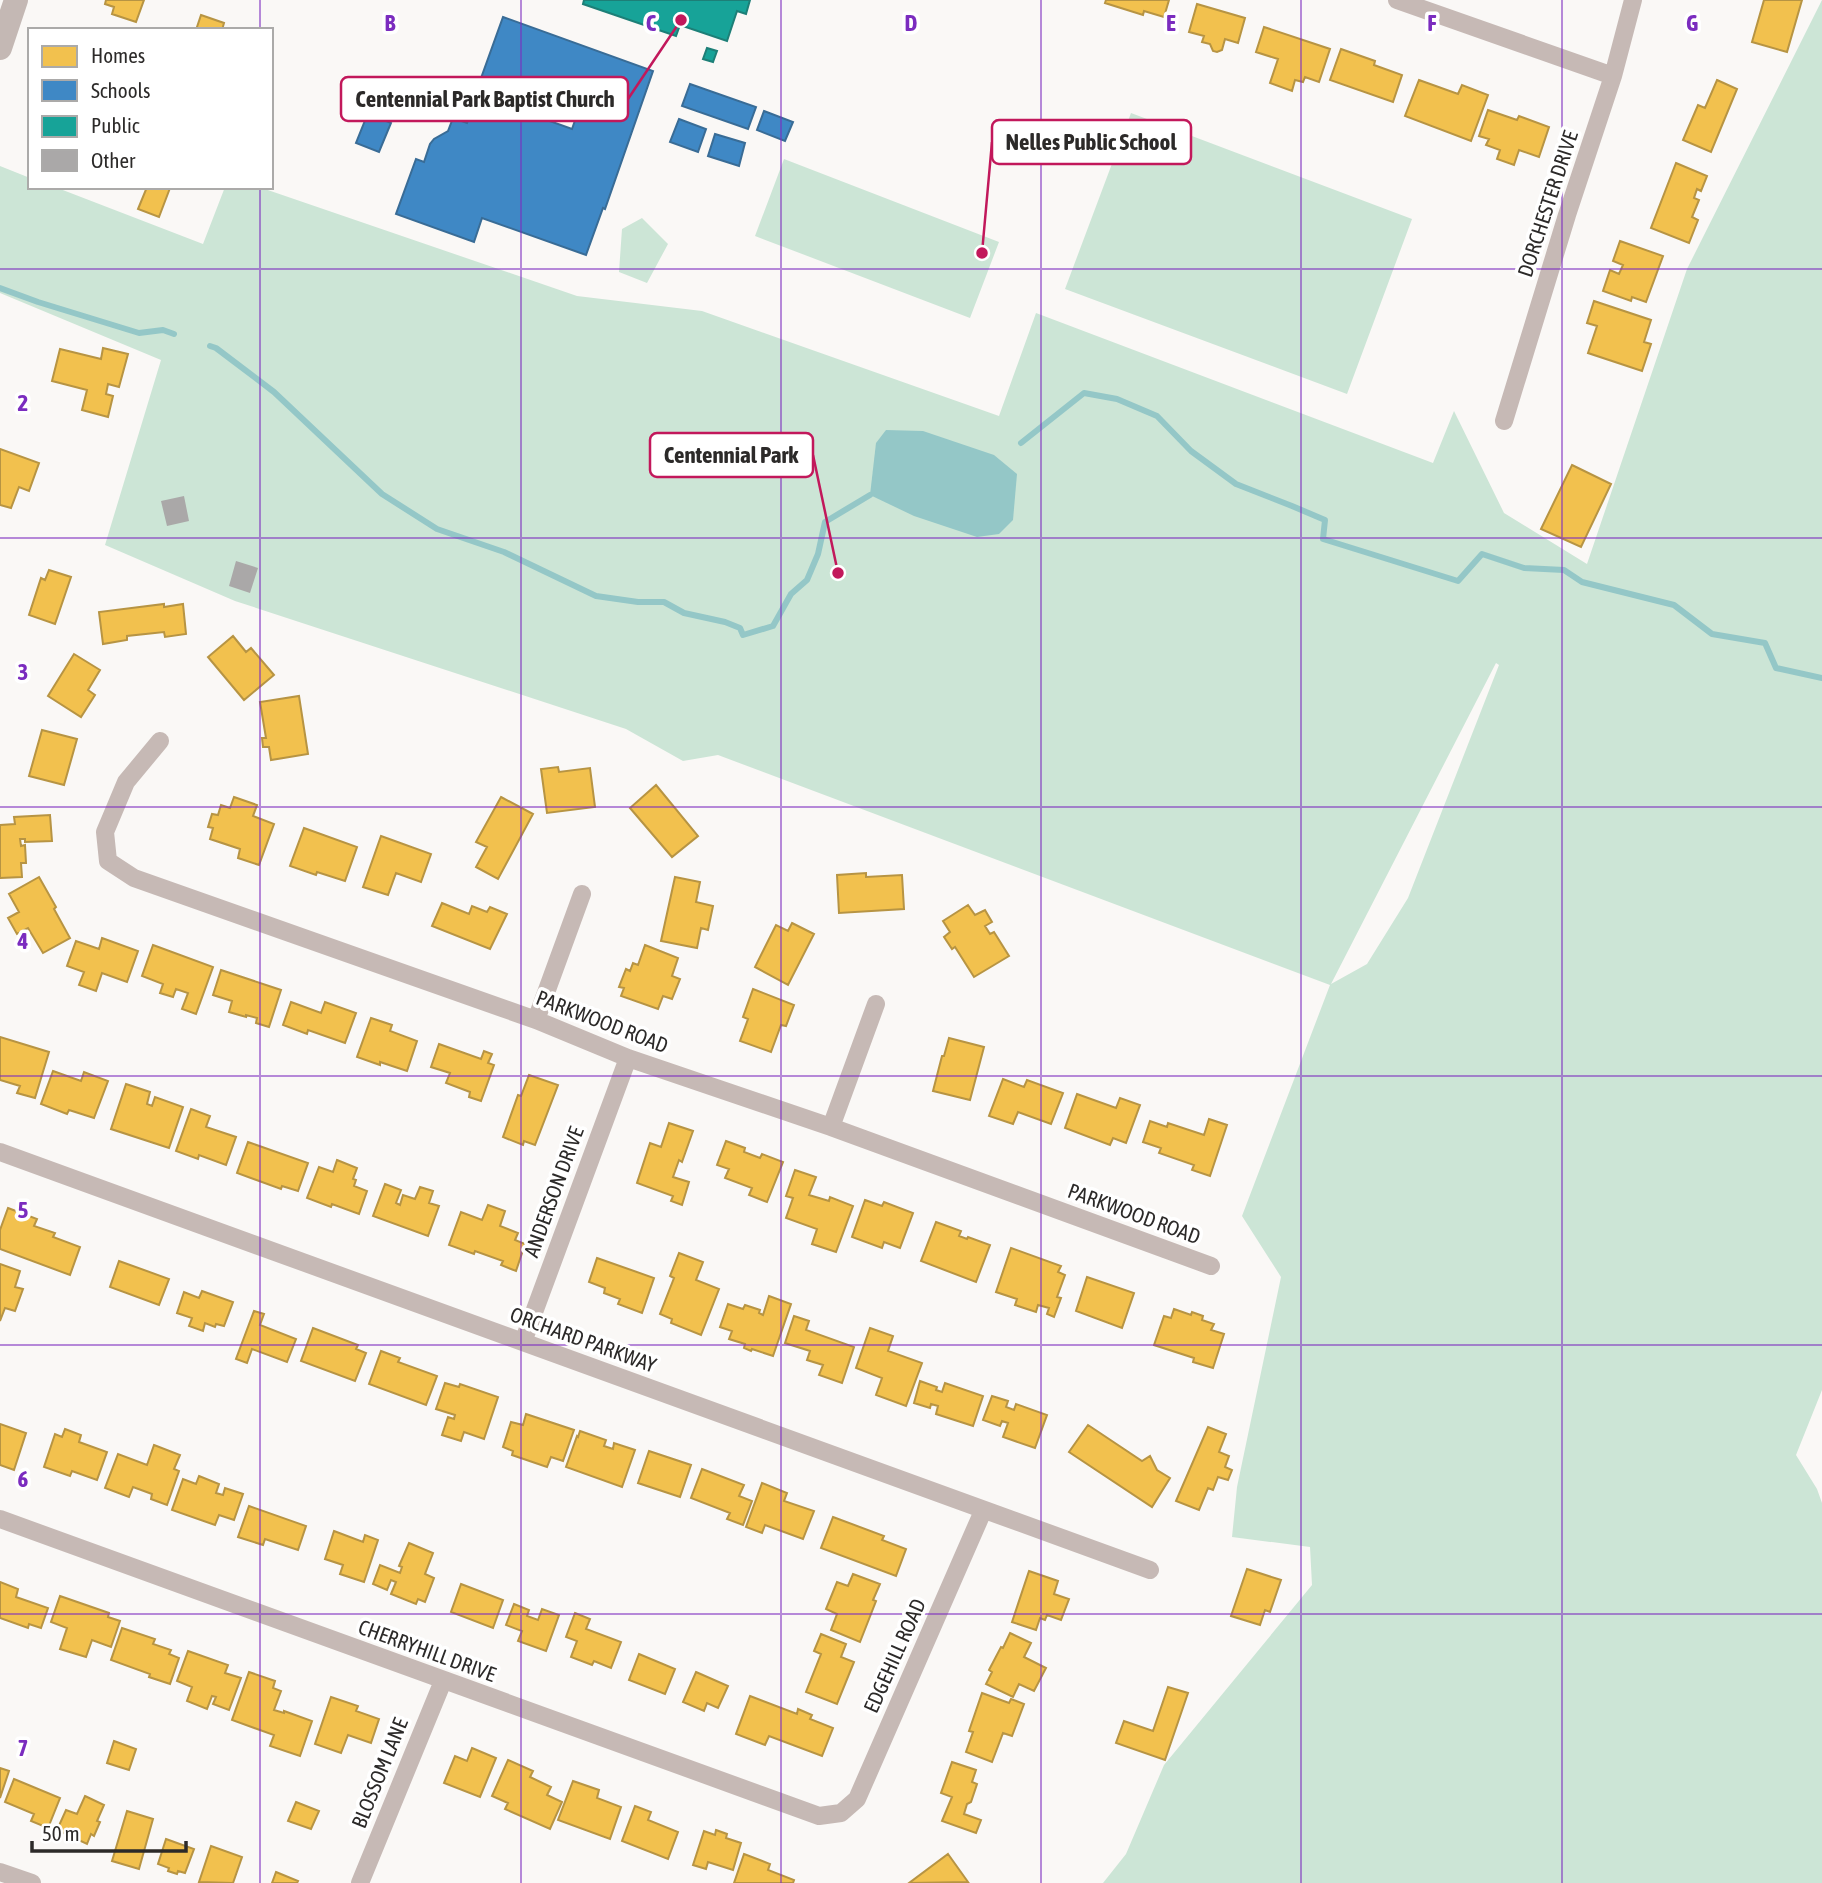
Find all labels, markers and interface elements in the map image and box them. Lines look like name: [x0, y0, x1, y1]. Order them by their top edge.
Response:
text: B: [385, 10, 396, 36]
text: C: [646, 10, 657, 36]
text: D: [905, 10, 918, 36]
text: E: [1166, 10, 1176, 36]
text: F: [1427, 10, 1437, 36]
text: G: [1686, 10, 1698, 36]
legend: [28, 28, 273, 189]
text: Homes: [91, 43, 145, 67]
callout: Centennial Park Baptist Church: [341, 77, 628, 121]
text: Schools: [91, 78, 151, 102]
text: Centennial Park Baptist Church: [355, 86, 615, 112]
text: Public: [91, 113, 140, 137]
callout: Nelles Public School: [992, 120, 1191, 164]
street label: DORCHESTER DRIVE: [1512, 128, 1582, 280]
text: Nelles Public School: [1005, 129, 1177, 155]
text: Other: [91, 148, 136, 172]
text: 2: [18, 390, 28, 416]
callout: Centennial Park: [650, 433, 813, 477]
text: Centennial Park: [664, 442, 799, 468]
text: 3: [18, 659, 28, 685]
text: 4: [17, 928, 29, 954]
street label: PARKWOOD ROAD: [533, 985, 672, 1057]
street label: ANDERSON DRIVE: [518, 1123, 588, 1260]
street label: PARKWOOD ROAD: [1065, 1178, 1204, 1248]
text: 5: [18, 1197, 29, 1223]
street label: ORCHARD PARKWAY: [507, 1302, 660, 1377]
text: 6: [18, 1466, 29, 1492]
street label: EDGEHILL ROAD: [858, 1595, 930, 1716]
street label: CHERRYHILL DRIVE: [355, 1614, 499, 1686]
street label: BLOSSOM LANE: [346, 1714, 412, 1831]
text: 7: [18, 1735, 28, 1761]
scale bar: [32, 1810, 186, 1854]
text: 50 m: [42, 1821, 80, 1845]

